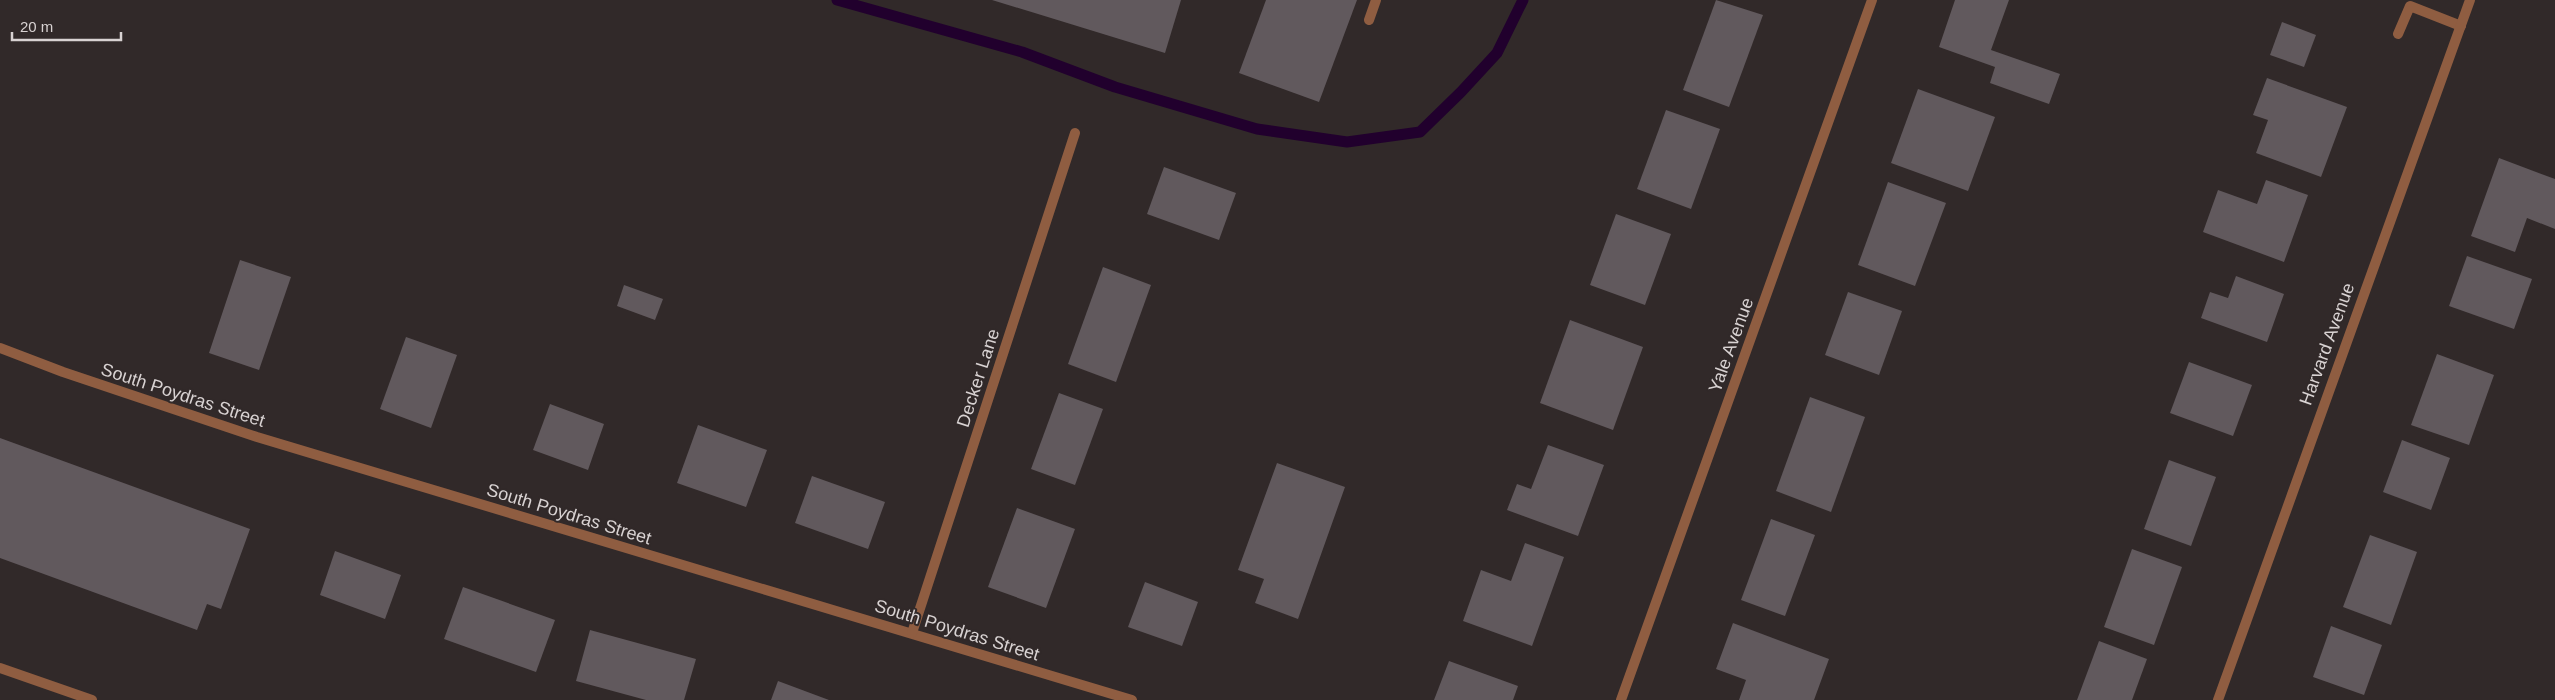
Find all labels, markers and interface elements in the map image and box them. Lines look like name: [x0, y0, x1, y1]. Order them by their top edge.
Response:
scale bar: [12, 10, 121, 42]
text: 20 m: [20, 18, 53, 35]
street label: Harvard Avenue: [2296, 280, 2358, 408]
street label: Yale Avenue: [1705, 295, 1757, 395]
street label: Decker Lane: [953, 326, 1003, 430]
street label: South Poydras Street: [99, 359, 267, 431]
street label: South Poydras Street: [484, 479, 654, 549]
street label: South Poydras Street: [872, 595, 1042, 665]

